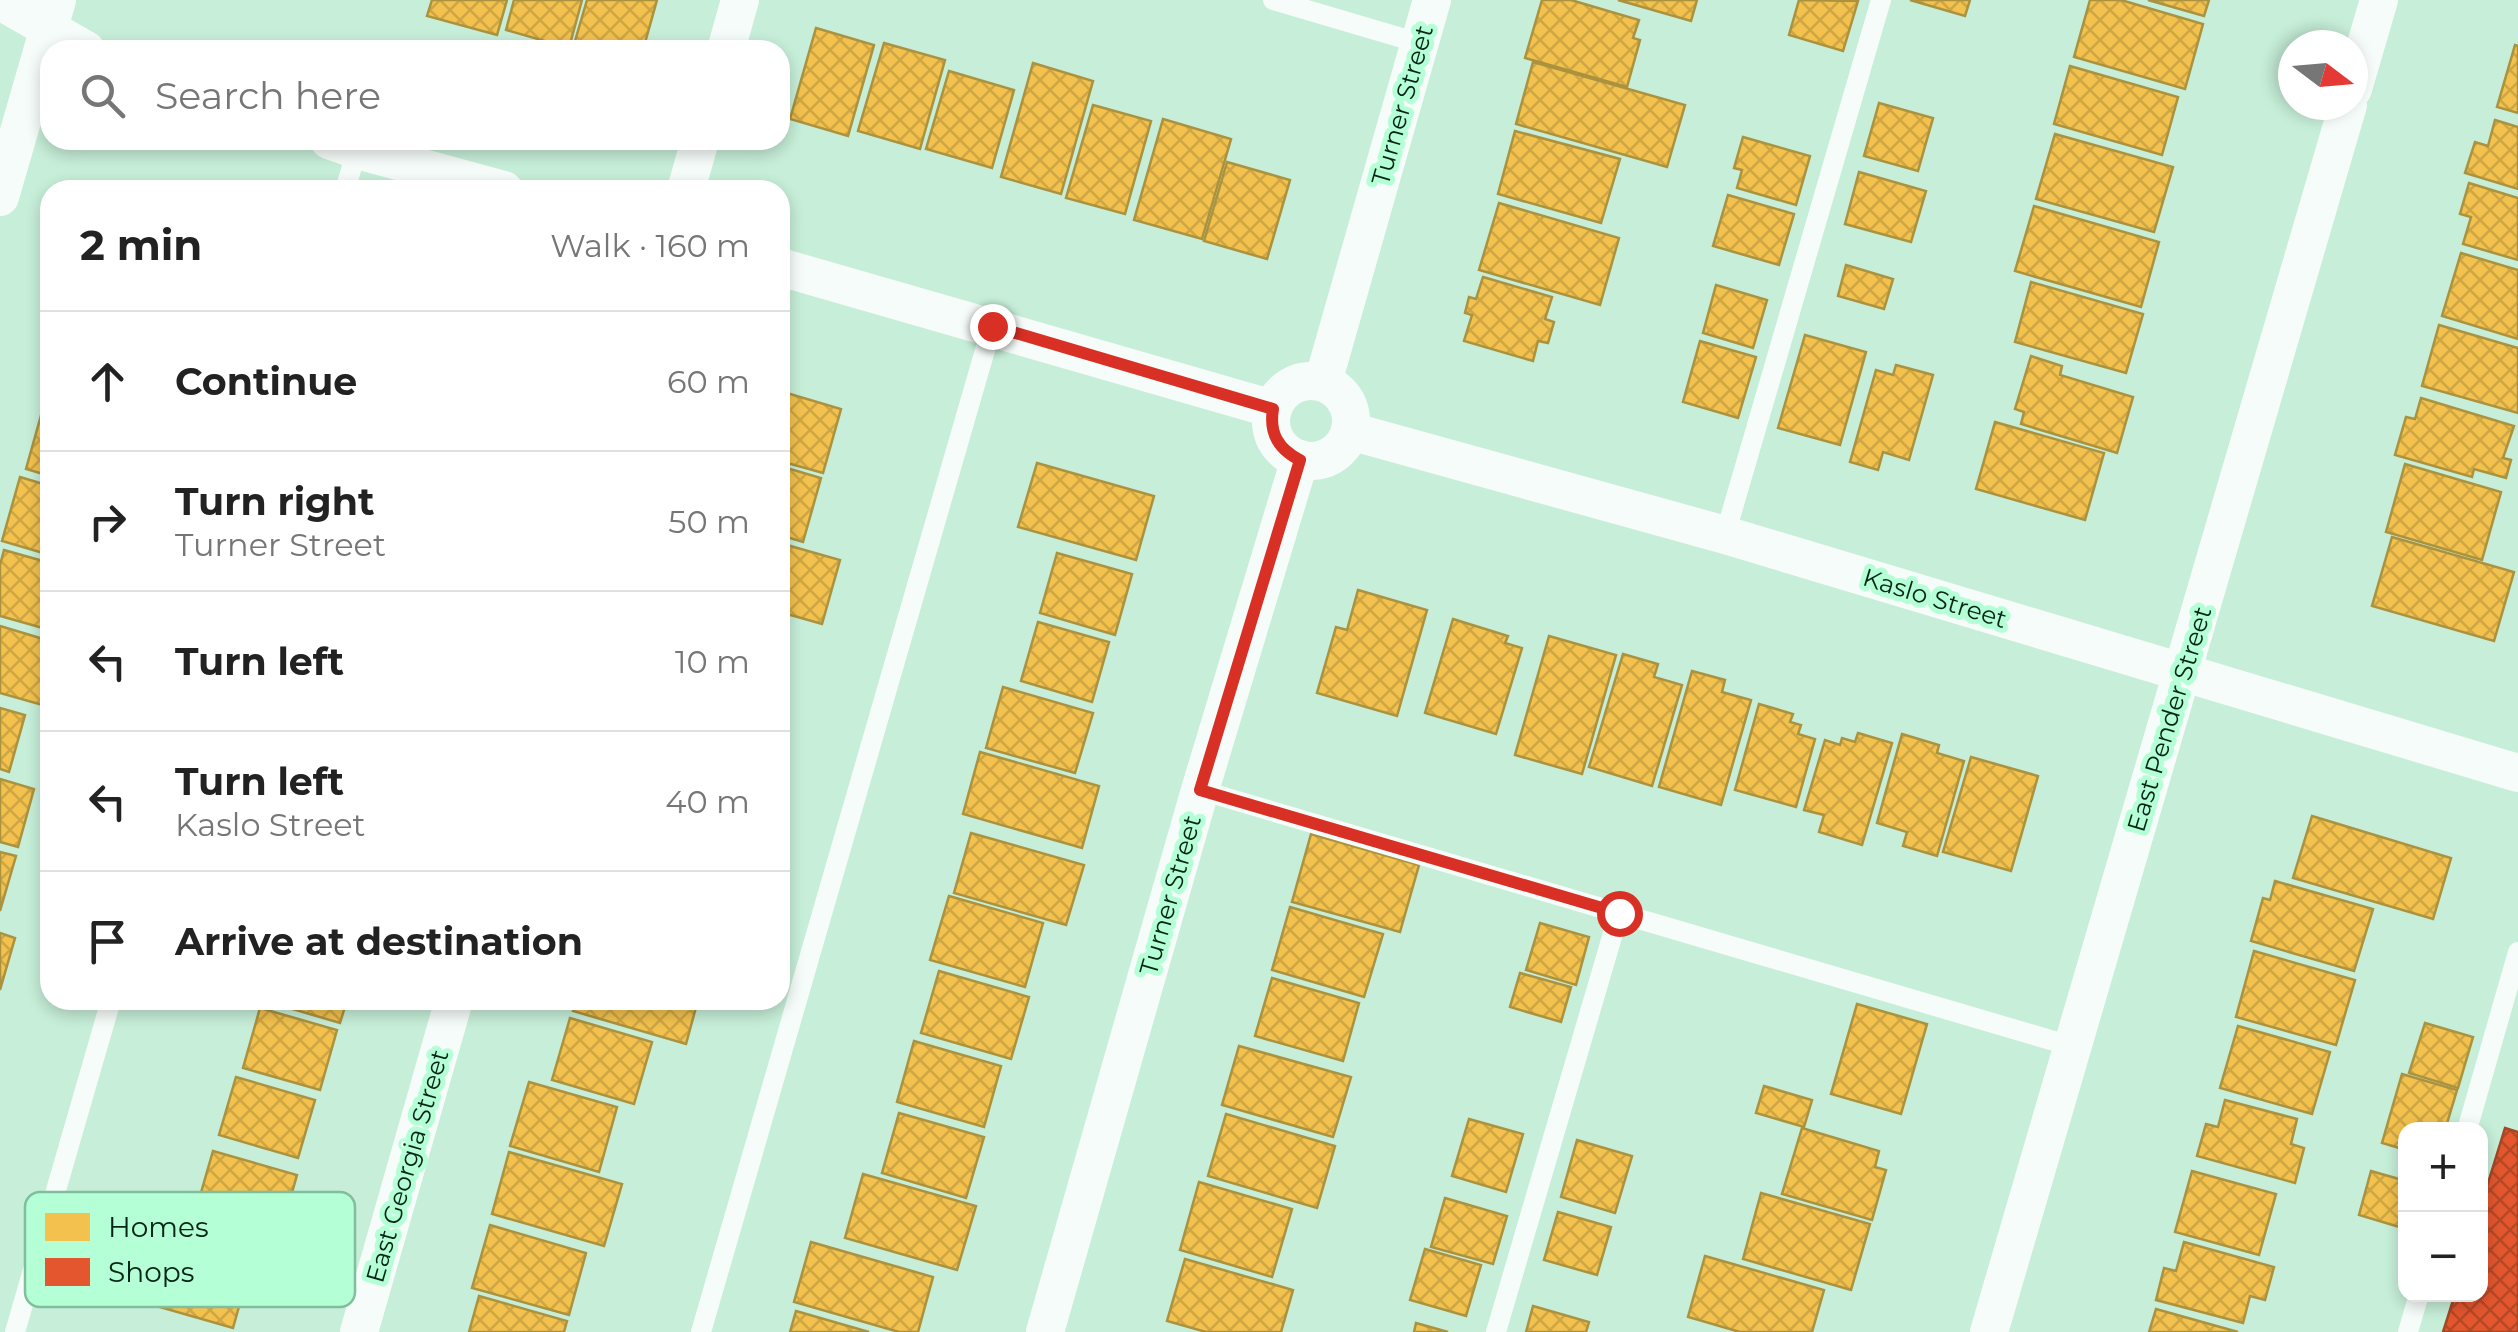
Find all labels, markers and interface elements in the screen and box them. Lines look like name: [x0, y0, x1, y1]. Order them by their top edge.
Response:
street label: Turner Street: [1365, 22, 1439, 188]
north arrow: [2278, 30, 2368, 120]
search box: [40, 40, 790, 150]
icon: search: [75, 68, 130, 123]
text: Search here: [155, 72, 381, 119]
text: 2 min: [80, 219, 202, 271]
text: Walk · 160 m: [550, 226, 750, 265]
route end: [970, 304, 1016, 350]
icon: ahead: [80, 354, 135, 409]
text: Continue: [175, 358, 357, 405]
text: 60 m: [667, 362, 750, 401]
text: Turn right: [175, 478, 374, 525]
icon: right: [80, 494, 135, 549]
text: 50 m: [668, 502, 750, 541]
text: Turner Street: [175, 525, 386, 564]
street label: Kaslo Street: [1859, 562, 2011, 634]
street label: East Pender Street: [2120, 603, 2218, 835]
icon: left: [80, 634, 135, 689]
text: Turn left: [175, 638, 344, 685]
text: 10 m: [675, 642, 750, 681]
text: Turn left: [175, 758, 344, 805]
icon: left: [80, 774, 135, 829]
text: 40 m: [665, 782, 750, 821]
text: Kaslo Street: [175, 805, 366, 844]
street label: Turner Street: [1133, 812, 1207, 978]
route start: [1597, 891, 1643, 937]
icon: arrive: [80, 914, 135, 969]
text: Arrive at destination: [175, 918, 583, 965]
street label: East Georgia Street: [359, 1046, 455, 1286]
map controls: [2398, 1122, 2488, 1302]
button: +: [2398, 1122, 2488, 1212]
legend: [25, 1192, 355, 1307]
text: Homes: [108, 1210, 209, 1244]
button: −: [2398, 1212, 2488, 1302]
text: Shops: [108, 1255, 194, 1289]

